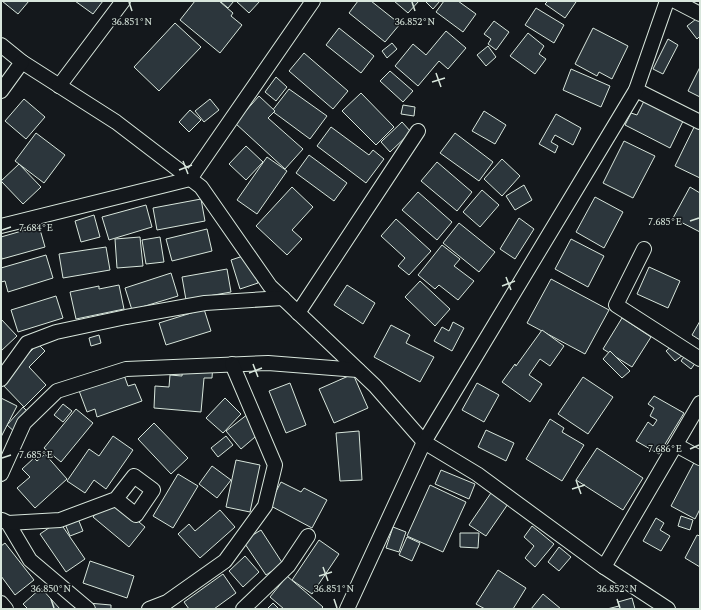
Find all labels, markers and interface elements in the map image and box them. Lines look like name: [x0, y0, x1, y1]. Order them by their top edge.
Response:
text: 36.851°N: [112, 14, 152, 30]
text: 36.852°N: [395, 14, 435, 30]
text: 7.685°E: [648, 214, 682, 230]
text: 7.684°E: [19, 220, 53, 236]
text: 7.686°E: [648, 441, 682, 457]
text: 7.685°E: [19, 447, 53, 463]
text: 36.850°N: [31, 581, 71, 597]
text: 36.851°N: [314, 581, 354, 597]
text: 36.852°N: [597, 581, 637, 597]

